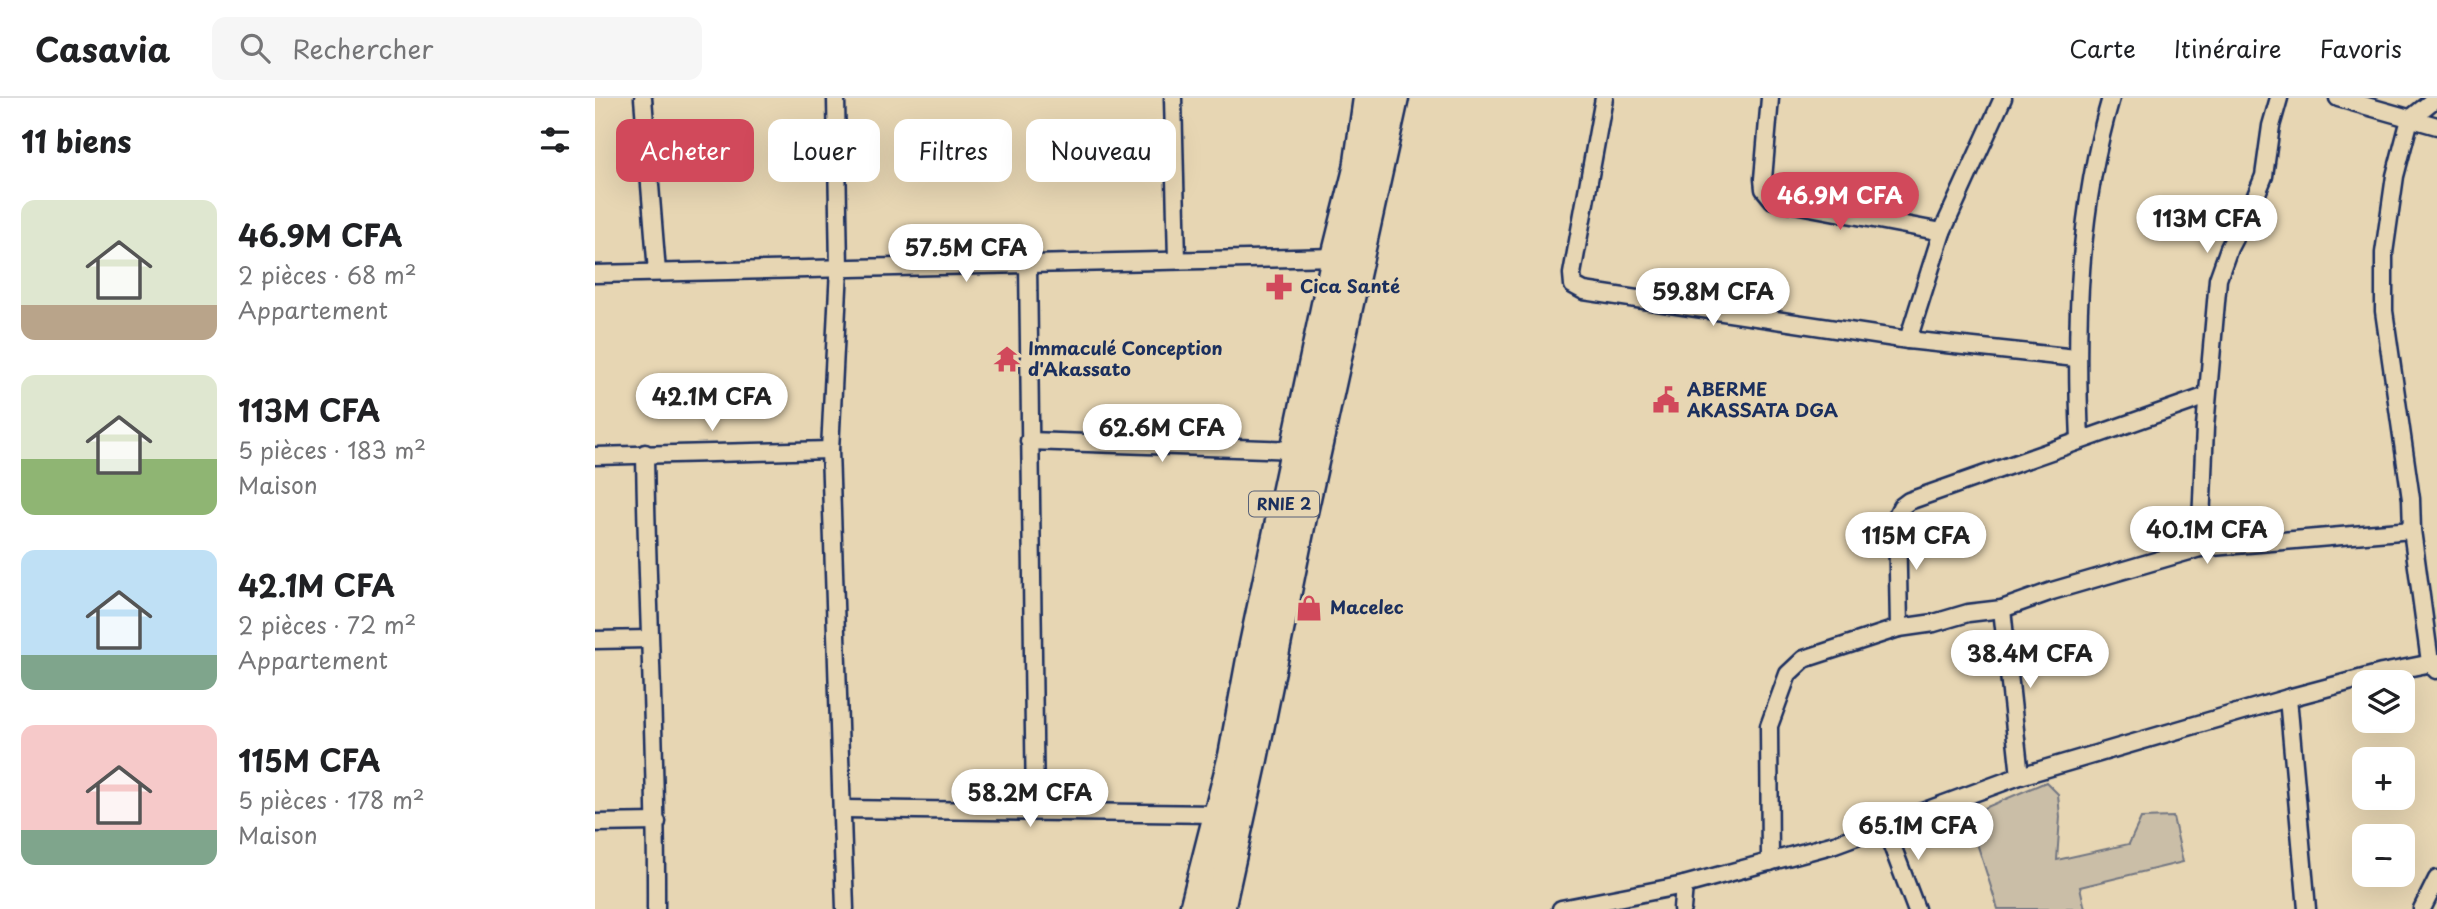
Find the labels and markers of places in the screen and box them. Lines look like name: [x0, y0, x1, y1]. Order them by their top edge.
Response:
pin: 46.9M CFA: [1760, 172, 1920, 232]
pin: 113M CFA: [2135, 195, 2279, 255]
pin: 57.5M CFA: [886, 225, 1046, 284]
pin: 59.8M CFA: [1633, 268, 1793, 328]
pharmacy icon: Cica Santé: [1264, 272, 1294, 302]
place label: Cica Santé: [1300, 272, 1400, 299]
place label: Immaculé Conception d'Akassato: [1028, 334, 1223, 382]
temple icon: Immaculé Conception d'Akassato: [992, 344, 1022, 374]
pin: 42.1M CFA: [632, 374, 792, 433]
place label: ABERME AKASSATA DGA: [1686, 375, 1839, 423]
public building icon: ABERME AKASSATA DGA: [1651, 385, 1681, 415]
pin: 62.6M CFA: [1082, 404, 1242, 464]
pin: 40.1M CFA: [2127, 506, 2287, 566]
pin: 115M CFA: [1844, 512, 1988, 572]
shop icon: Macelec: [1294, 593, 1324, 623]
place label: Macelec: [1330, 593, 1404, 620]
pin: 38.4M CFA: [1950, 630, 2110, 690]
pin: 58.2M CFA: [950, 770, 1110, 829]
pin: 65.1M CFA: [1838, 802, 1998, 862]

